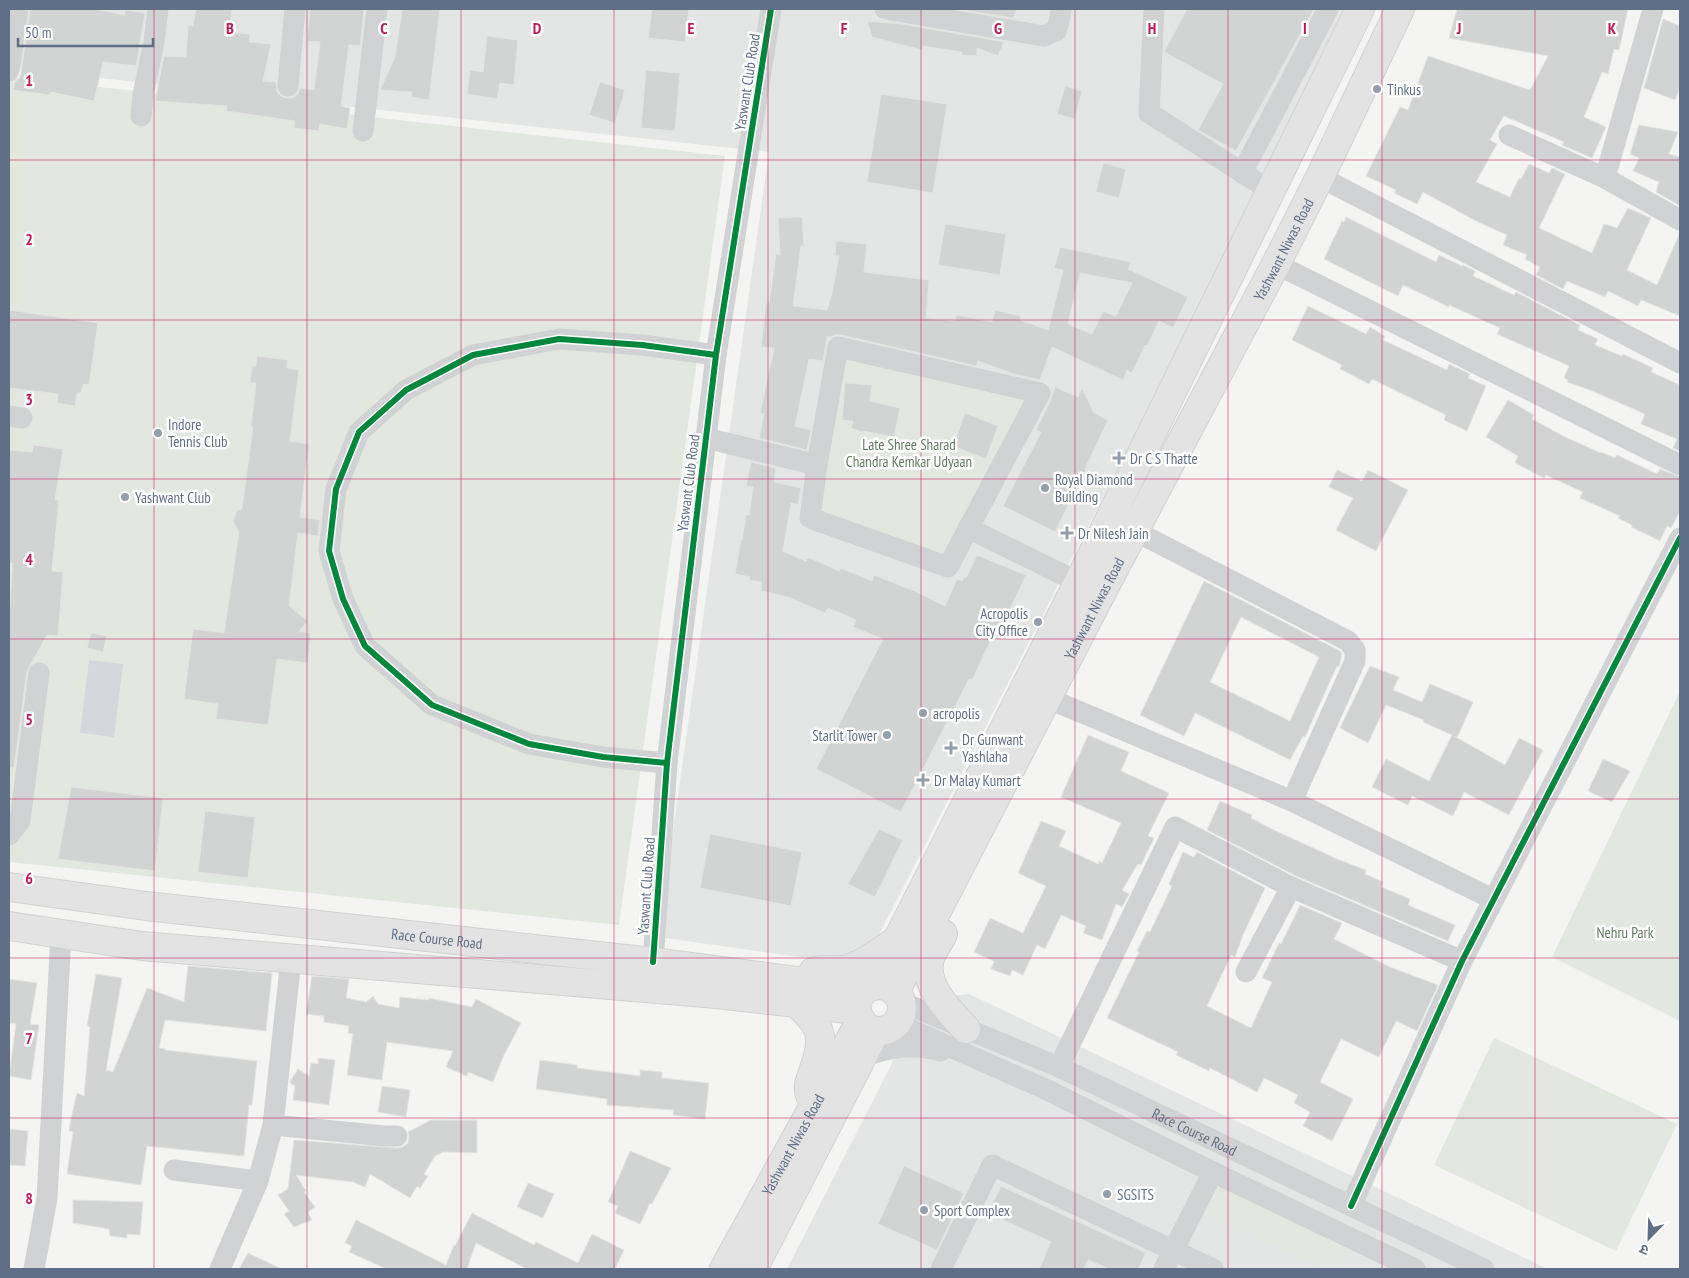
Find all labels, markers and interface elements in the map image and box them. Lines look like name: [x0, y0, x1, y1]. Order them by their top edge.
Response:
scale bar: [18, 15, 152, 47]
text: B: [226, 18, 234, 38]
text: C: [380, 18, 388, 38]
text: D: [533, 18, 542, 38]
text: E: [688, 18, 695, 38]
text: F: [841, 18, 848, 38]
text: G: [994, 18, 1002, 38]
text: H: [1148, 18, 1156, 38]
text: I: [1303, 18, 1307, 38]
text: J: [1456, 18, 1461, 38]
text: K: [1608, 18, 1617, 38]
text: 50 m: [25, 23, 51, 42]
street label: Yaswant Club Road: [730, 32, 764, 132]
text: 1: [25, 70, 33, 90]
place label: Tinkus: [1387, 80, 1421, 99]
marker: Tinkus: [1371, 83, 1383, 95]
street label: Yashwant Niwas Road: [1249, 195, 1317, 304]
text: 2: [25, 229, 33, 249]
text: 3: [25, 389, 33, 409]
place label: Indore Tennis Club: [168, 415, 227, 451]
marker: Indore Tennis Club: [152, 427, 164, 439]
street label: Yaswant Club Road: [673, 433, 703, 533]
park label: Late Shree Sharad Chandra Kemkar Udyaan: [846, 435, 972, 471]
place label: Dr C S Thatte: [1130, 449, 1198, 468]
marker: Dr C S Thatte: [1112, 451, 1126, 465]
place label: Royal Diamond Building: [1055, 470, 1133, 506]
marker: Royal Diamond Building: [1039, 482, 1051, 494]
place label: Yashwant Club: [135, 488, 211, 507]
marker: Yashwant Club: [119, 491, 131, 503]
place label: Dr Nilesh Jain: [1078, 524, 1149, 543]
marker: Dr Nilesh Jain: [1060, 526, 1074, 540]
text: 4: [25, 549, 33, 569]
street label: Yashwant Niwas Road: [1059, 554, 1128, 663]
place label: Acropolis City Office: [976, 604, 1028, 640]
marker: Acropolis City Office: [1032, 616, 1044, 628]
place label: acropolis: [933, 704, 980, 723]
marker: acropolis: [917, 707, 929, 719]
text: 5: [25, 709, 33, 729]
place label: Starlit Tower: [812, 726, 878, 745]
marker: Starlit Tower: [881, 729, 893, 741]
place label: Dr Gunwant Yashlaha: [962, 730, 1023, 766]
marker: Dr Gunwant Yashlaha: [944, 741, 958, 755]
place label: Dr Malay Kumart: [934, 771, 1021, 790]
marker: Dr Malay Kumart: [916, 773, 930, 787]
street label: Yaswant Club Road: [633, 836, 659, 936]
text: 6: [25, 868, 33, 888]
park label: Nehru Park: [1597, 923, 1654, 942]
street label: Race Course Road: [390, 924, 483, 953]
text: 7: [25, 1028, 33, 1048]
street label: Yashwant Niwas Road: [757, 1091, 828, 1198]
street label: Race Course Road: [1149, 1103, 1240, 1160]
place label: SGSITS: [1117, 1185, 1154, 1204]
text: 8: [25, 1188, 33, 1208]
marker: SGSITS: [1101, 1188, 1113, 1200]
place label: Sport Complex: [934, 1201, 1010, 1220]
marker: Sport Complex: [918, 1204, 930, 1216]
north arrow: [1624, 1213, 1674, 1263]
text: उ: [1636, 1240, 1651, 1260]

